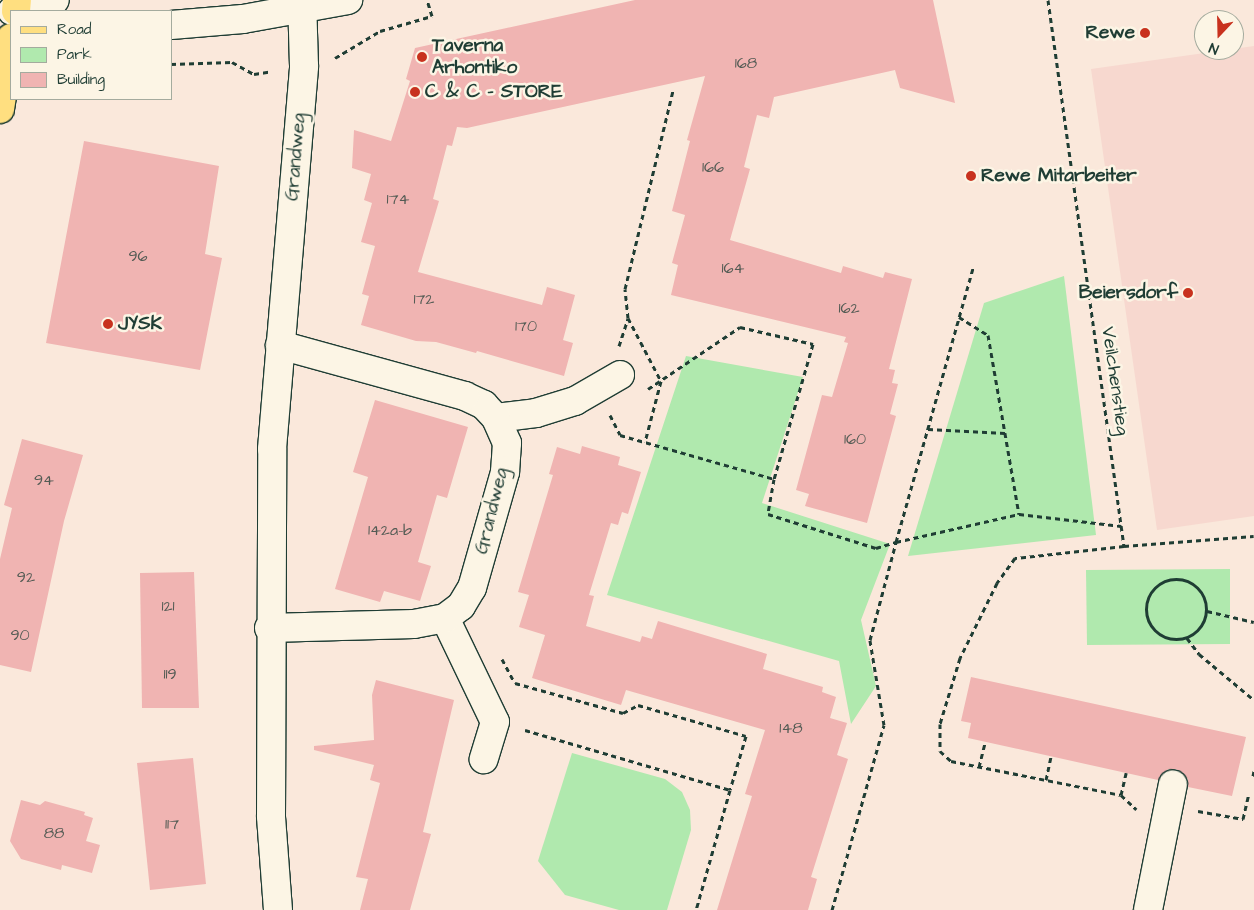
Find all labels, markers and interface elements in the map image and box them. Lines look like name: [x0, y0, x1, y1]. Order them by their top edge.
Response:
legend: [10, 10, 172, 100]
north arrow: [1194, 10, 1244, 60]
text: Road: [57, 19, 91, 40]
place label: Rewe: [1086, 22, 1135, 44]
marker: Rewe: [1139, 27, 1151, 39]
place label: Taverna Arhontiko: [432, 35, 517, 79]
text: N: [1206, 37, 1222, 59]
text: Park: [57, 44, 92, 65]
marker: Taverna Arhontiko: [416, 51, 428, 63]
house number: 168: [735, 53, 757, 73]
text: Building: [57, 69, 105, 90]
place label: C & C - STORE: [425, 81, 563, 103]
marker: C & C - STORE: [409, 86, 421, 98]
street label: Grandweg: [281, 112, 311, 202]
house number: 166: [702, 157, 724, 177]
place label: Rewe Mitarbeiter: [981, 165, 1137, 187]
marker: Rewe Mitarbeiter: [965, 170, 977, 182]
house number: 174: [387, 189, 409, 209]
house number: 96: [128, 246, 148, 266]
house number: 164: [722, 258, 744, 278]
place label: Beiersdorf: [1079, 282, 1178, 304]
marker: Beiersdorf: [1182, 287, 1194, 299]
house number: 172: [413, 289, 435, 309]
house number: 162: [838, 298, 860, 318]
place label: JYSK: [118, 313, 162, 335]
house number: 170: [515, 316, 537, 336]
marker: JYSK: [102, 318, 114, 330]
street label: Veilchenstieg: [1096, 325, 1134, 437]
house number: 160: [844, 429, 866, 449]
street label: Grandweg: [470, 466, 514, 556]
house number: 94: [34, 470, 54, 490]
house number: 142a-b: [368, 520, 412, 540]
house number: 92: [17, 567, 35, 587]
house number: 121: [161, 596, 175, 616]
house number: 90: [10, 625, 30, 645]
house number: 119: [163, 664, 177, 684]
house number: 148: [779, 718, 803, 738]
house number: 117: [165, 814, 179, 834]
house number: 88: [44, 823, 64, 843]

